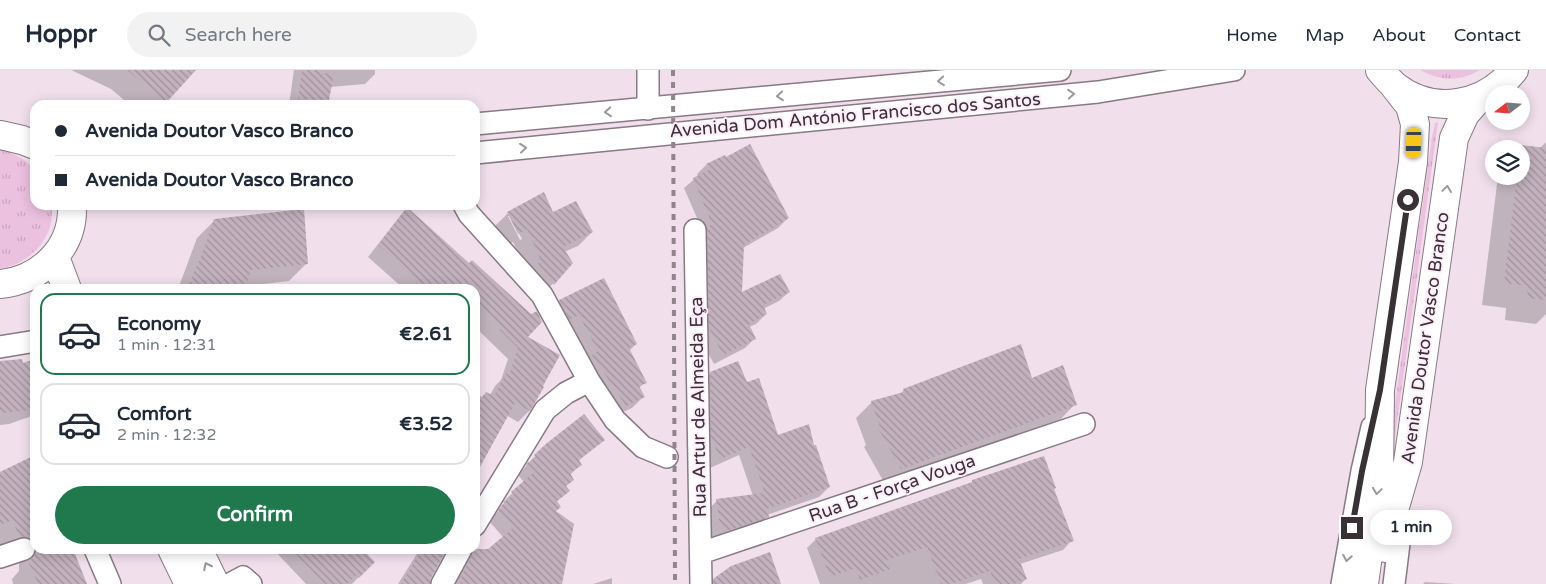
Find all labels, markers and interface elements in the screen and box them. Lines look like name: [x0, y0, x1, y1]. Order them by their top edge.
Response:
search box: [127, 12, 477, 57]
text: Hoppr: [25, 20, 97, 49]
icon: search: [145, 21, 173, 49]
text: Search here: [185, 24, 292, 46]
text: Home: [1226, 24, 1277, 46]
text: Map: [1305, 24, 1344, 46]
text: About: [1372, 24, 1426, 46]
text: Contact: [1454, 24, 1521, 46]
one-way arrow: [937, 75, 945, 86]
north arrow: [1485, 85, 1530, 130]
map controls: [1485, 85, 1530, 185]
street label: Avenida Dom António Francisco dos Santos: [669, 88, 1041, 142]
one-way arrow: [1067, 89, 1075, 100]
one-way arrow: [775, 91, 783, 102]
one-way arrow: [603, 107, 611, 118]
text: Avenida Doutor Vasco Branco: [85, 120, 354, 142]
car: [1405, 128, 1422, 158]
button: layers: [1485, 140, 1530, 185]
one-way arrow: [520, 142, 528, 153]
text: Avenida Doutor Vasco Branco: [85, 169, 354, 191]
one-way arrow: [1441, 185, 1451, 193]
route start: [1397, 189, 1419, 211]
street label: Avenida Doutor Vasco Branco: [1396, 210, 1454, 466]
street label: Rua Artur de Almeida Eça: [685, 297, 711, 517]
icon: car: [57, 312, 102, 357]
text: Economy: [117, 313, 201, 335]
text: €2.61: [399, 323, 453, 345]
text: 1 min · 12:31: [117, 335, 216, 355]
icon: car: [57, 402, 102, 447]
text: Comfort: [117, 403, 191, 425]
text: €3.52: [399, 413, 453, 435]
text: 2 min · 12:32: [117, 425, 216, 445]
street label: Rua B - Força Vouga: [806, 449, 978, 527]
button: Confirm: [55, 486, 455, 544]
one-way arrow: [1372, 488, 1383, 496]
callout: 1 min: [1370, 510, 1452, 546]
route end: [1341, 517, 1363, 539]
text: 1 min: [1390, 517, 1432, 537]
one-way arrow: [1342, 554, 1352, 563]
one-way arrow: [203, 563, 213, 572]

